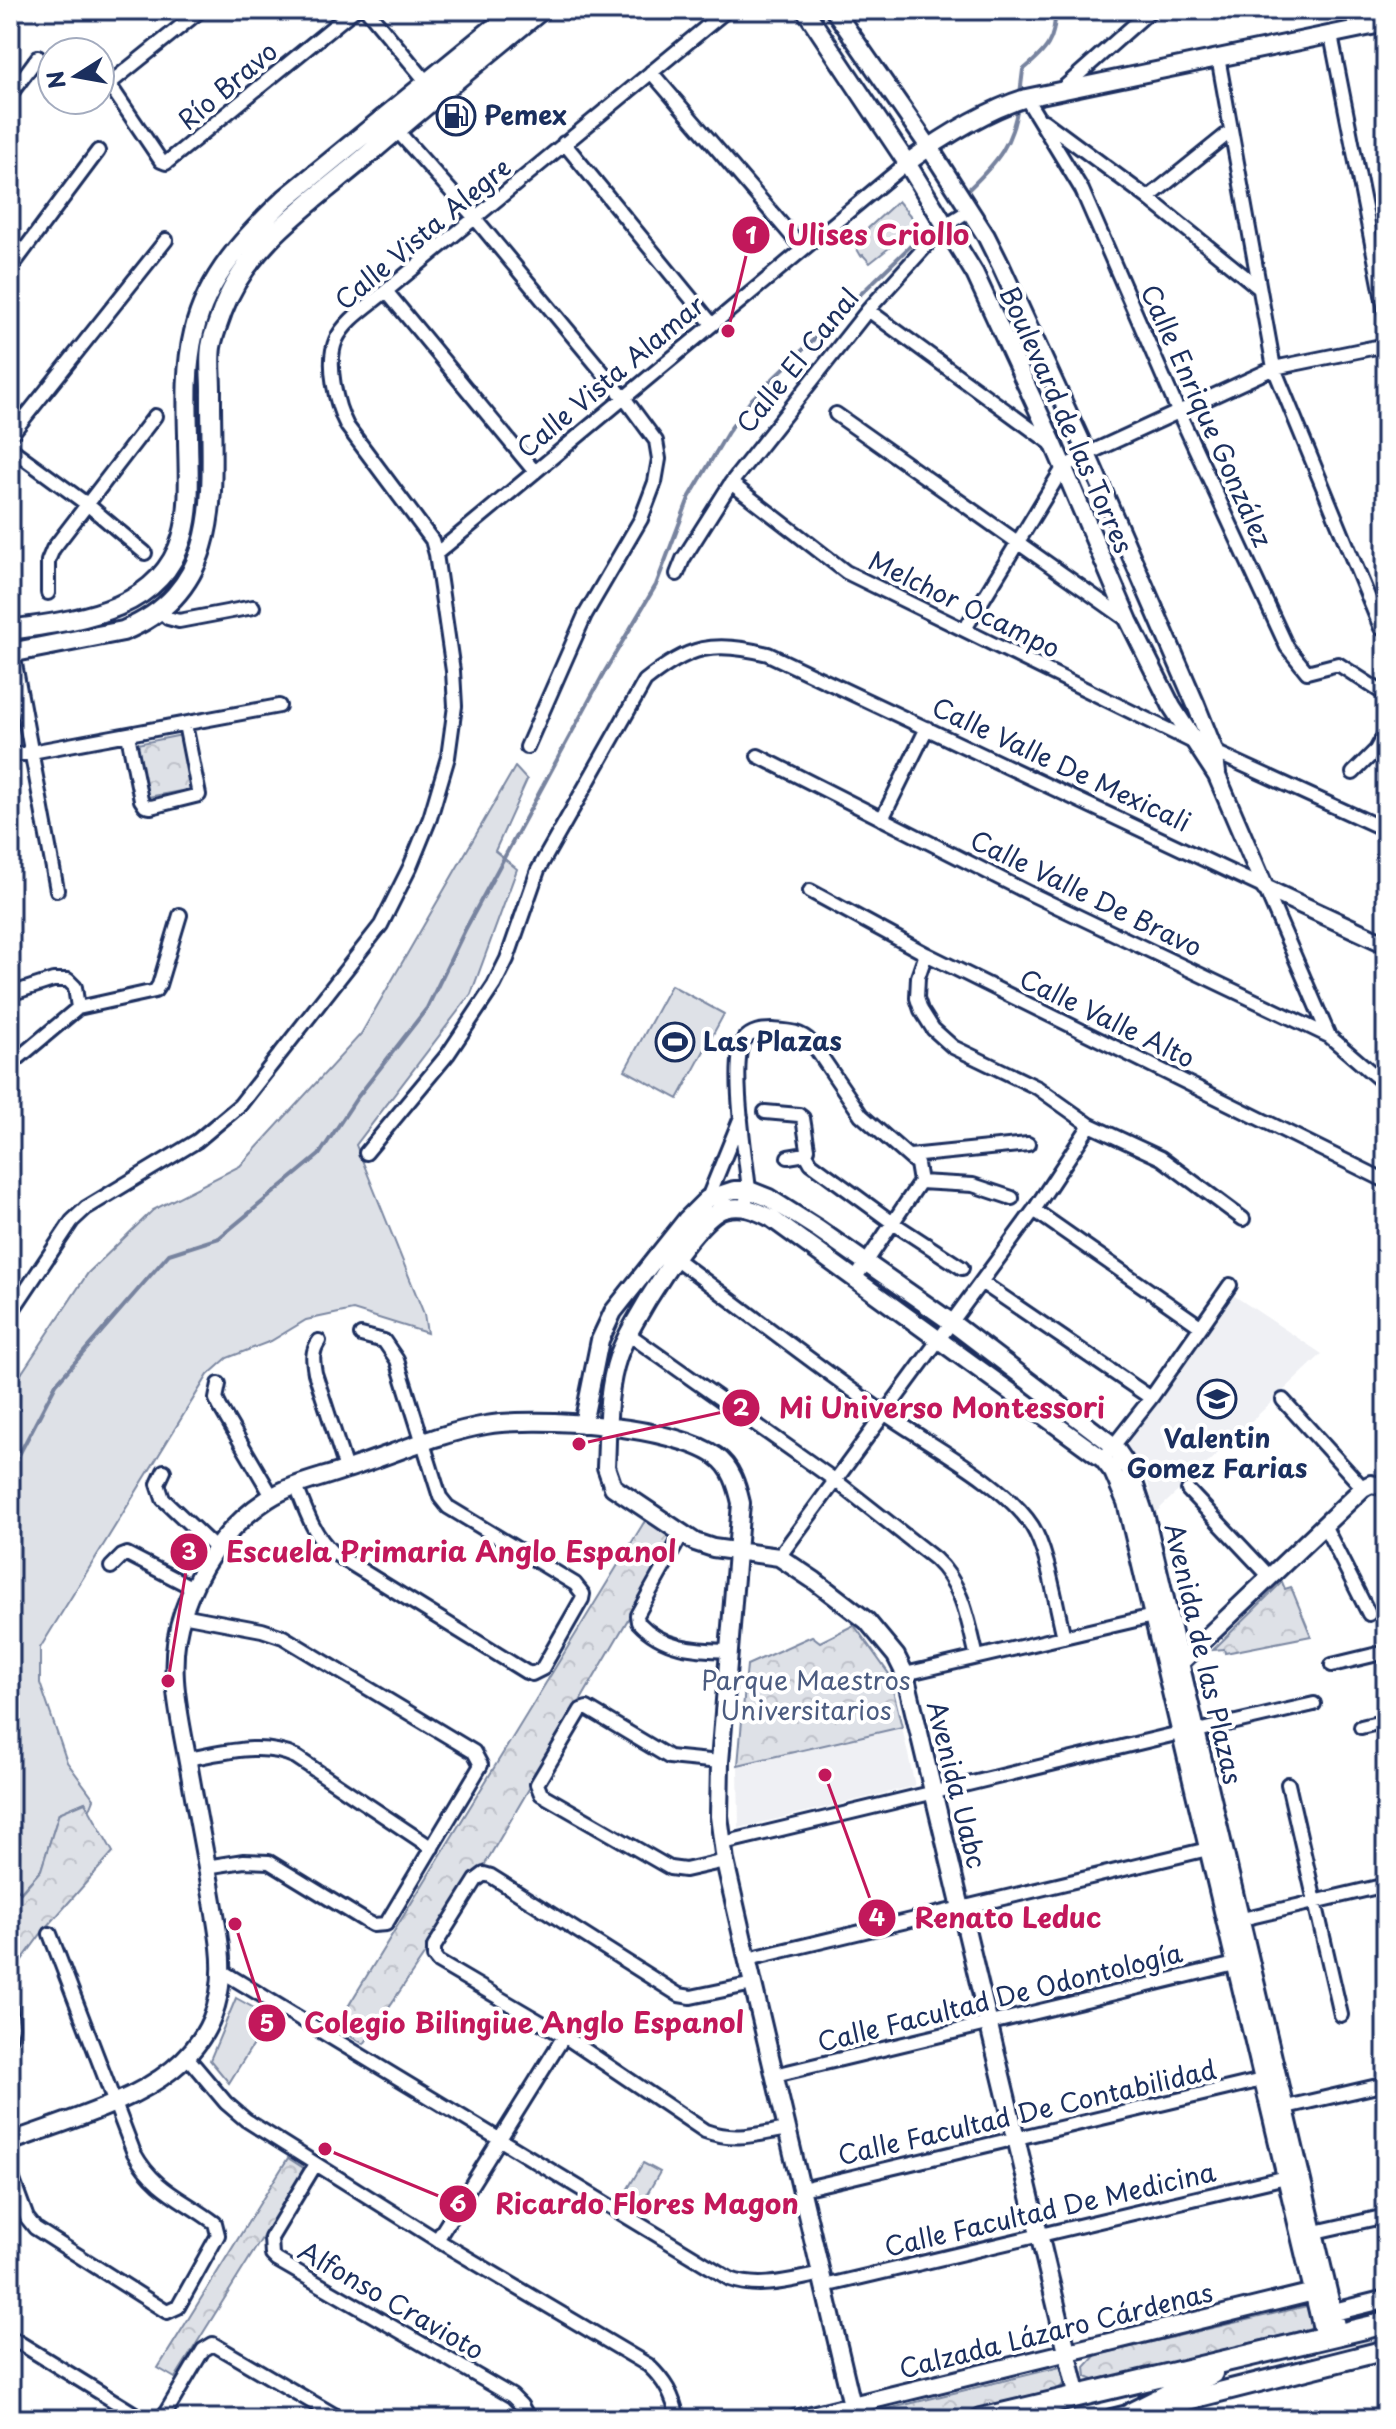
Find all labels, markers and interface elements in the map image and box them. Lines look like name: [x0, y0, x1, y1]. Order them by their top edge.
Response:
street label: Río Bravo: [169, 31, 285, 138]
north arrow: [36, 36, 116, 116]
text: N: [37, 68, 73, 92]
fuel station icon: Pemex: [435, 95, 477, 137]
place label: Pemex: [484, 95, 567, 134]
street label: Calle Vista Alegre: [325, 147, 519, 318]
callout: Ulises Criollo: [731, 209, 986, 261]
text: Ulises Criollo: [787, 212, 969, 255]
text: 1: [745, 216, 757, 252]
street label: Calle Enrique González: [1132, 278, 1283, 553]
street label: Calle El Canal: [726, 279, 867, 441]
street label: Boulevard de las Torres: [991, 280, 1144, 559]
street label: Calle Vista Alamar: [507, 285, 713, 466]
street label: Melchor Ocampo: [862, 540, 1067, 667]
street label: Calle Valle De Mexicali: [926, 687, 1197, 841]
street label: Calle Valle De Bravo: [964, 820, 1209, 966]
street label: Calle Valle Alto: [1013, 958, 1202, 1077]
sports icon: Las Plazas: [654, 1021, 696, 1063]
place label: Las Plazas: [703, 1021, 842, 1060]
school or university icon: Valentin Gomez Farias: [1196, 1378, 1238, 1420]
callout: Mi Universo Montessori: [721, 1382, 1122, 1434]
text: Mi Universo Montessori: [779, 1385, 1105, 1428]
text: 2: [733, 1388, 750, 1424]
place label: Valentin Gomez Farias: [1127, 1418, 1307, 1487]
street label: Avenida de las Plazas: [1155, 1519, 1253, 1788]
callout: Escuela Primaria Anglo Espanol: [169, 1526, 694, 1578]
text: Escuela Primaria Anglo Espanol: [226, 1529, 676, 1572]
text: 3: [181, 1532, 197, 1568]
park label: Parque Maestros Universitarios: [701, 1660, 911, 1729]
street label: Avenida Uabc: [918, 1697, 997, 1872]
callout: Renato Leduc: [857, 1892, 1118, 1944]
text: Renato Leduc: [915, 1895, 1101, 1938]
text: 4: [869, 1898, 885, 1934]
street label: Calle Facultad De Odontología: [813, 1932, 1187, 2061]
callout: Colegio Bilingiue Anglo Espanol: [247, 1997, 760, 2049]
text: Colegio Bilingiue Anglo Espanol: [304, 2000, 744, 2043]
text: 5: [259, 2004, 275, 2040]
street label: Calle Facultad De Contabilidad: [834, 2049, 1220, 2174]
street label: Calle Facultad De Medicina: [880, 2151, 1220, 2266]
callout: Ricardo Flores Magon: [438, 2178, 816, 2230]
text: Ricardo Flores Magon: [495, 2181, 799, 2224]
text: 6: [450, 2184, 467, 2220]
street label: Alfonso Cravioto: [292, 2231, 492, 2369]
street label: Calzada Lázaro Cárdenas: [895, 2272, 1217, 2387]

